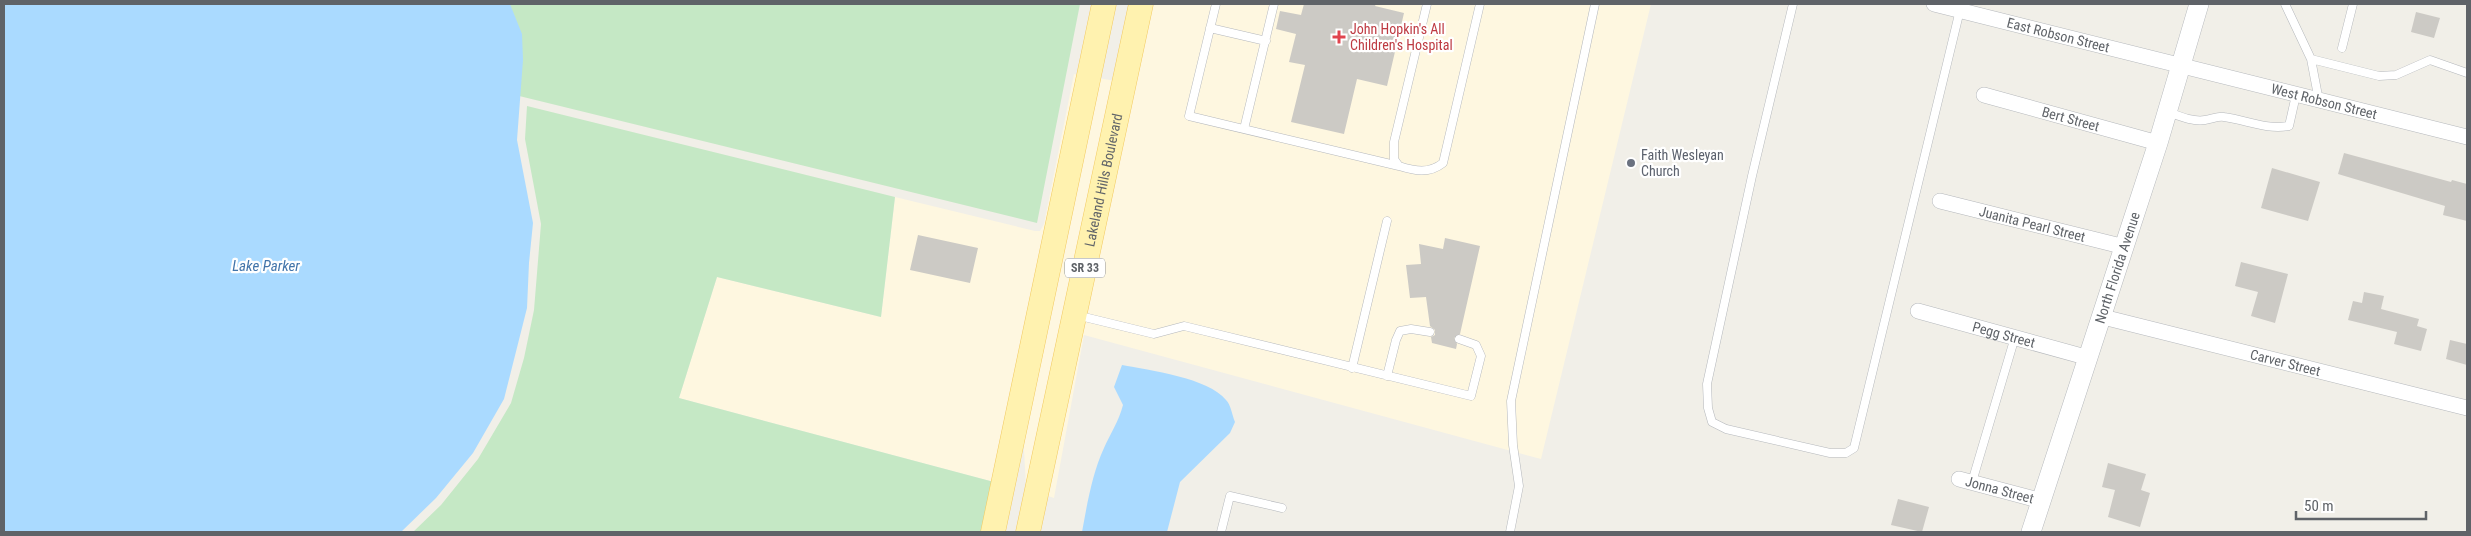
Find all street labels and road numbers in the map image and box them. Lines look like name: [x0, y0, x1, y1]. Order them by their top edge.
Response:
street label: East Robson Street: [2005, 15, 2111, 55]
street label: West Robson Street: [2270, 80, 2379, 122]
street label: Bert Street: [2040, 103, 2101, 134]
street label: Lakeland Hills Boulevard: [1081, 112, 1125, 248]
street label: Juanita Pearl Street: [1977, 203, 2087, 245]
street label: North Florida Avenue: [2092, 210, 2143, 325]
road number: SR 33: [1065, 258, 1105, 278]
street label: Pegg Street: [1971, 318, 2037, 351]
street label: Carver Street: [2249, 346, 2322, 379]
street label: Jonna Street: [1964, 473, 2036, 506]

